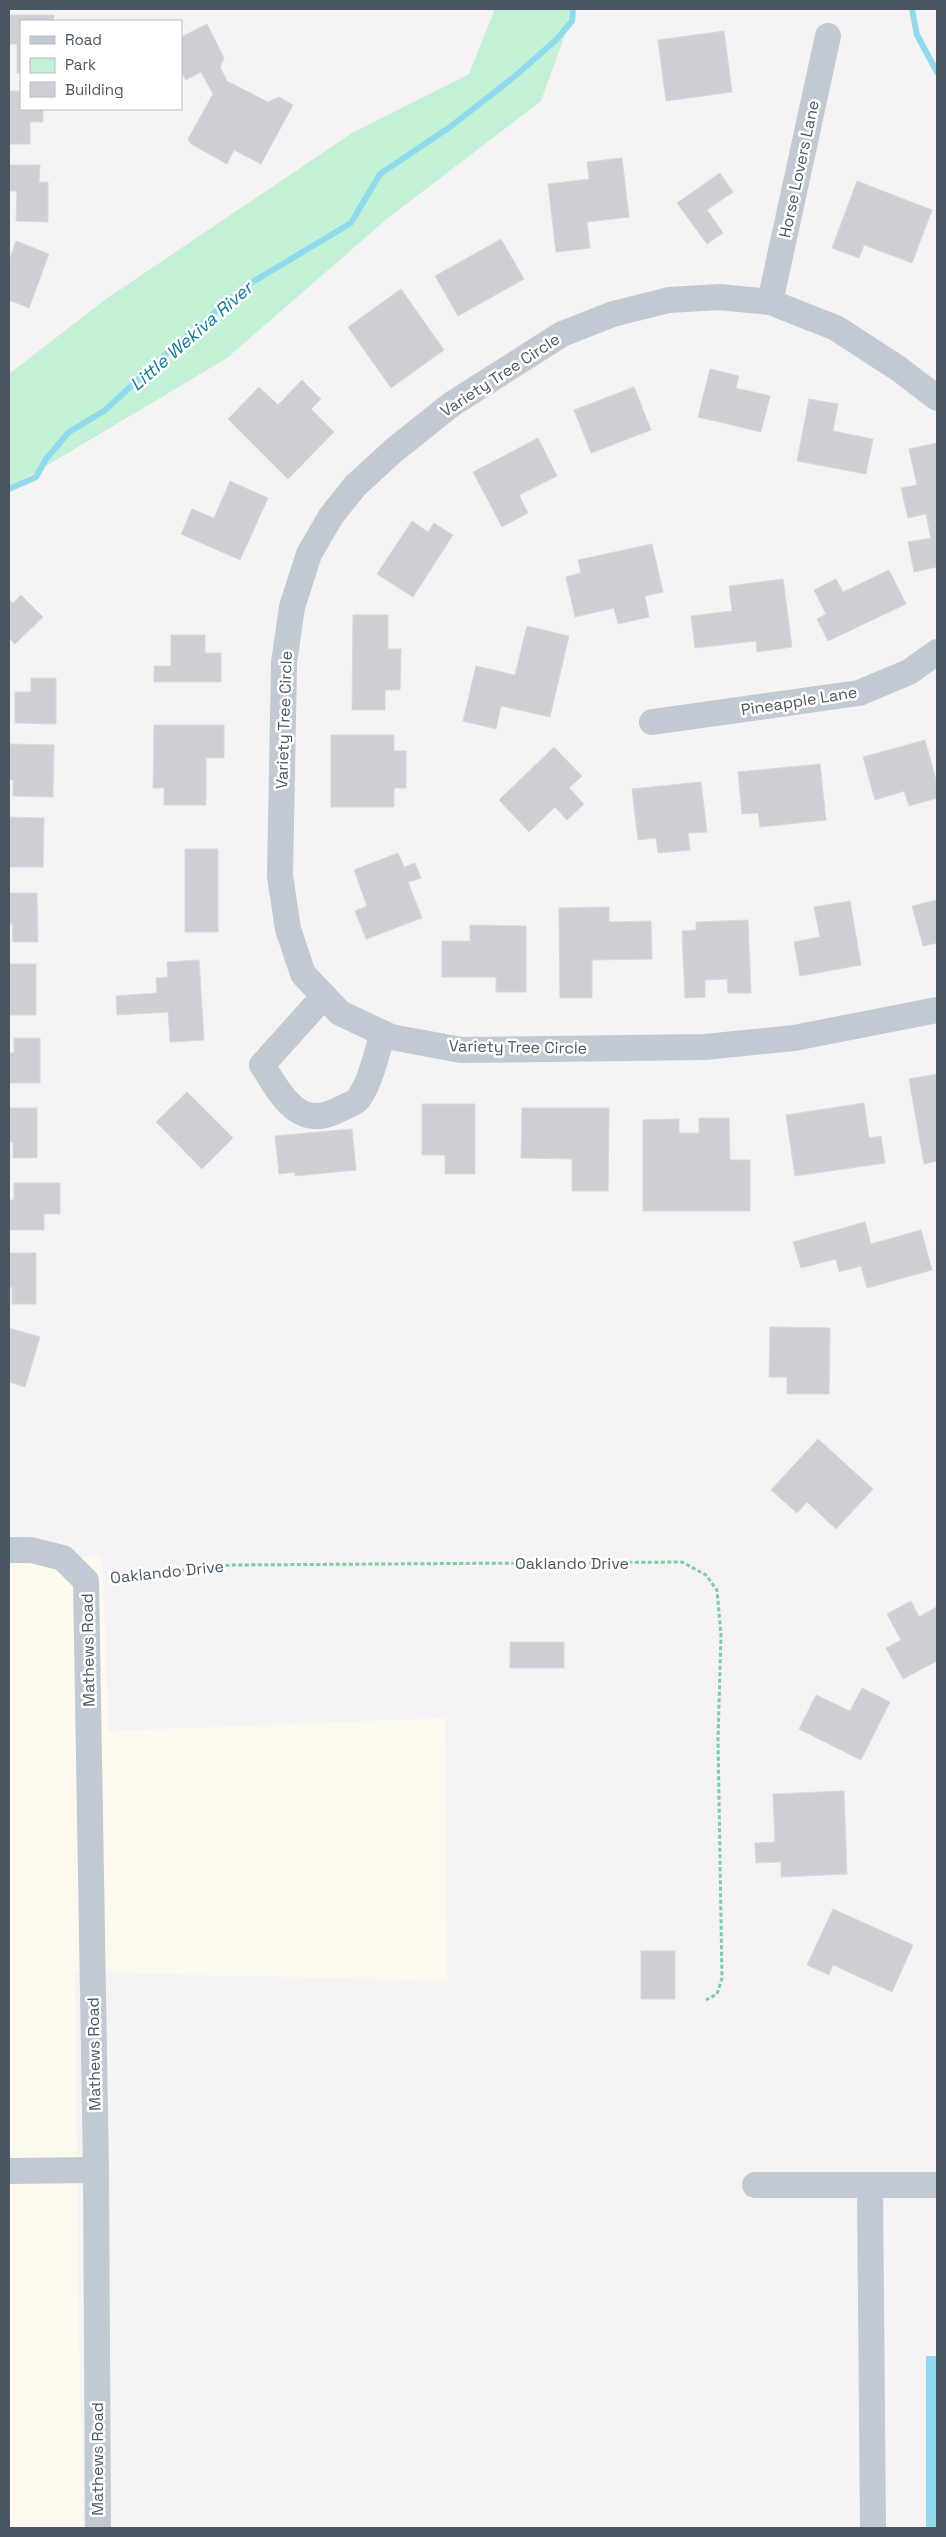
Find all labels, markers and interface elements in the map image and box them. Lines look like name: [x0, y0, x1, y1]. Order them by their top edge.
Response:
legend: [20, 20, 182, 110]
text: Road: [65, 30, 102, 49]
text: Park: [65, 55, 96, 74]
text: Building: [65, 80, 124, 99]
street label: Horse Lovers Lane: [774, 98, 824, 240]
water label: Little Wekiva River: [125, 275, 259, 396]
street label: Variety Tree Circle: [436, 329, 564, 421]
street label: Variety Tree Circle: [271, 650, 297, 790]
street label: Pineapple Lane: [739, 681, 859, 721]
street label: Variety Tree Circle: [449, 1035, 587, 1059]
street label: Oaklando Drive: [515, 1553, 629, 1574]
street label: Oaklando Drive: [109, 1556, 225, 1588]
street label: Mathews Road: [77, 1593, 99, 1707]
street label: Mathews Road: [83, 1997, 105, 2111]
street label: Mathews Road: [87, 2402, 108, 2516]

